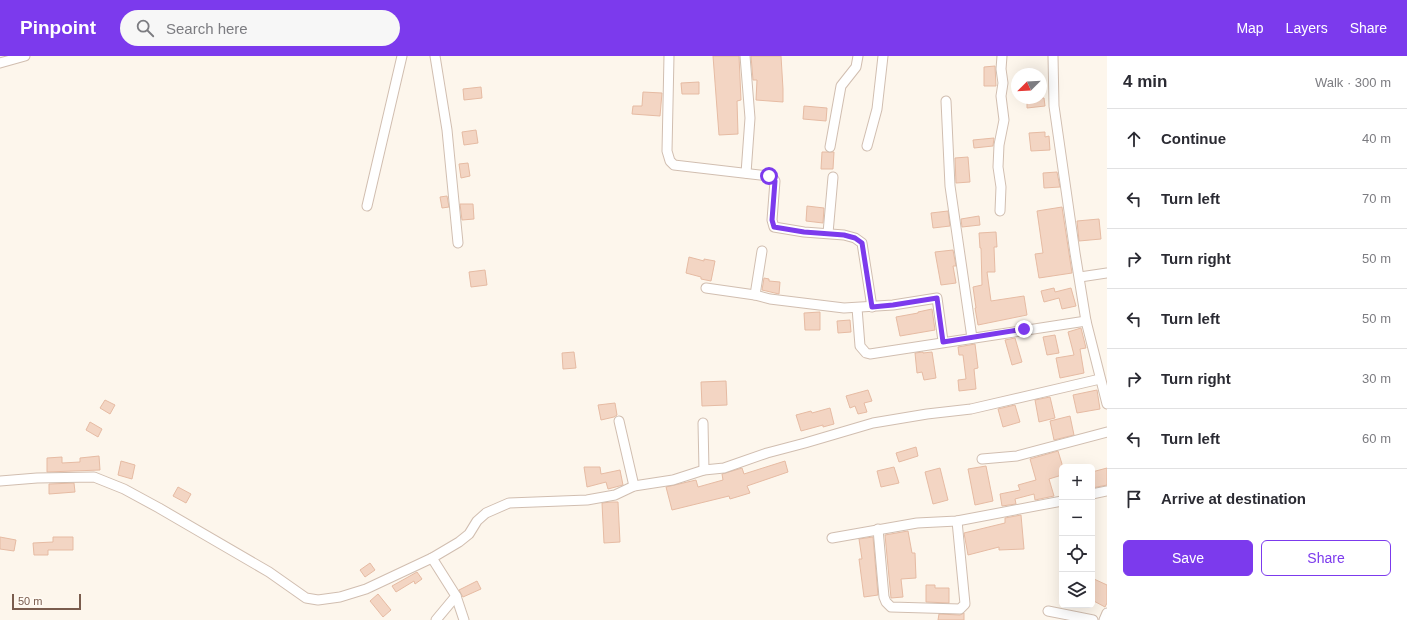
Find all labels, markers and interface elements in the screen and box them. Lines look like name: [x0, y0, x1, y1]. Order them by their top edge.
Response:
search box: [120, 10, 400, 46]
text: Pinpoint: [20, 17, 96, 38]
icon: search: [134, 17, 156, 39]
text: Search here: [166, 20, 248, 37]
text: Map: [1236, 20, 1264, 36]
text: Layers: [1286, 20, 1328, 36]
text: Share: [1350, 20, 1387, 36]
north arrow: [1011, 68, 1047, 104]
text: 4 min: [1123, 72, 1167, 91]
text: Walk · 300 m: [1315, 75, 1391, 90]
icon: ahead: [1123, 128, 1145, 150]
text: Continue: [1161, 130, 1226, 147]
text: 40 m: [1362, 131, 1391, 146]
route start: [760, 167, 778, 185]
icon: left: [1123, 188, 1145, 210]
text: Turn left: [1161, 190, 1220, 207]
text: 70 m: [1362, 191, 1391, 206]
icon: right: [1123, 248, 1145, 270]
text: Turn right: [1161, 250, 1231, 267]
text: 50 m: [1362, 251, 1391, 266]
icon: left: [1123, 308, 1145, 330]
text: Turn left: [1161, 310, 1220, 327]
text: 50 m: [1362, 311, 1391, 326]
route end: [1015, 320, 1033, 338]
icon: right: [1123, 368, 1145, 390]
text: Turn right: [1161, 370, 1231, 387]
text: 30 m: [1362, 371, 1391, 386]
icon: left: [1123, 428, 1145, 450]
text: Turn left: [1161, 430, 1220, 447]
text: 60 m: [1362, 431, 1391, 446]
map controls: [1059, 464, 1095, 608]
button: +: [1059, 464, 1095, 500]
icon: arrive: [1123, 488, 1145, 510]
text: Arrive at destination: [1161, 490, 1306, 507]
button: −: [1059, 500, 1095, 536]
button: locate: [1059, 536, 1095, 572]
button: Save: [1123, 540, 1253, 576]
button: Share: [1261, 540, 1391, 576]
button: layers: [1059, 572, 1095, 608]
scale bar: [12, 592, 81, 611]
text: 50 m: [18, 595, 42, 607]

